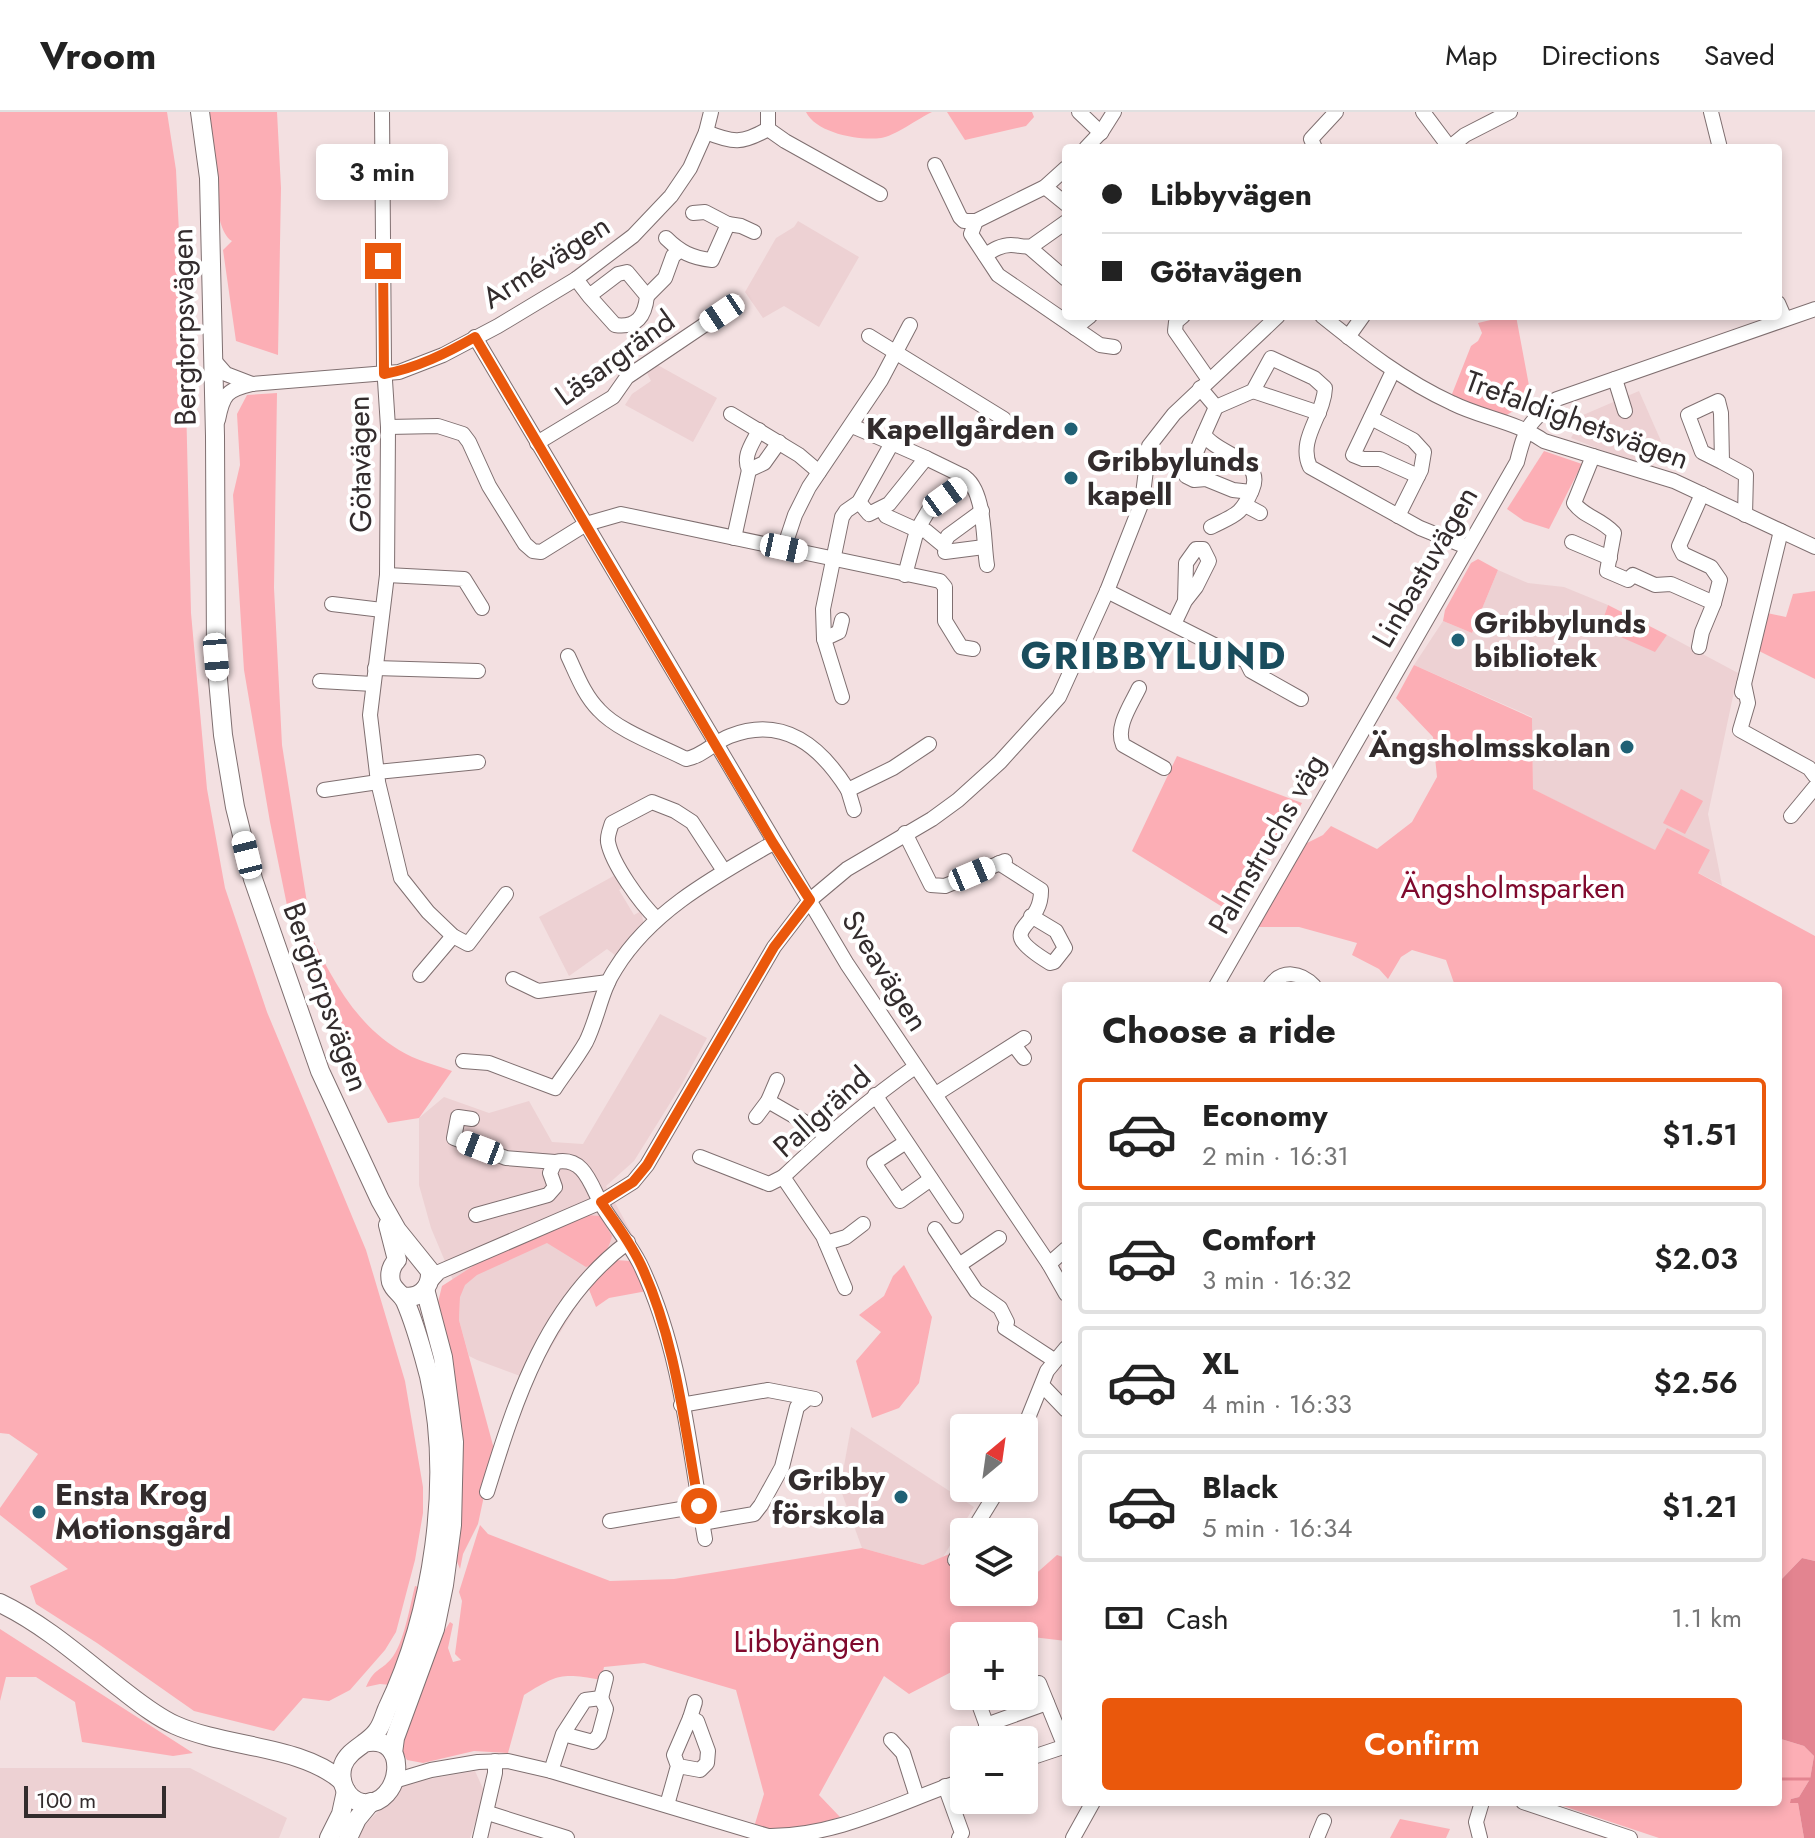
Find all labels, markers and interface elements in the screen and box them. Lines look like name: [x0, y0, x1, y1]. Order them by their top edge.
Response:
text: Vroom: [40, 28, 156, 83]
text: Map: [1445, 35, 1497, 76]
text: Directions: [1541, 35, 1660, 76]
text: Saved: [1704, 35, 1775, 76]
callout: 3 min: [317, 145, 449, 201]
text: 3 min: [349, 153, 415, 191]
text: Libbyvägen: [1150, 173, 1312, 216]
street label: Armévägen: [473, 204, 618, 319]
street label: Bergtorpsvägen: [160, 228, 207, 426]
route end: [365, 243, 401, 279]
text: Götavägen: [1150, 250, 1303, 293]
car: [695, 290, 749, 336]
street label: Läsargränd: [546, 299, 684, 416]
street label: Trefaldighetsvägen: [1459, 359, 1695, 480]
street label: Götavägen: [337, 395, 382, 533]
place label: Kapellgården: [866, 407, 1055, 450]
marker: Kapellgården: [1062, 420, 1080, 438]
place label: Gribbylunds kapell: [1087, 439, 1259, 516]
marker: Gribbylunds kapell: [1062, 469, 1080, 487]
car: [919, 473, 971, 521]
street label: Linbastuvägen: [1361, 478, 1488, 655]
car: [758, 531, 810, 565]
place label: Gribbylunds bibliotek: [1474, 601, 1646, 678]
district label: GRIBBYLUND: [1021, 628, 1287, 683]
marker: Gribbylunds bibliotek: [1449, 631, 1467, 649]
car: [202, 632, 230, 682]
place label: Ängsholmsskolan: [1368, 725, 1611, 768]
marker: Ängsholmsskolan: [1618, 738, 1636, 756]
street label: Palmstruchs väg: [1198, 746, 1336, 942]
car: [230, 829, 264, 881]
car: [945, 854, 999, 894]
park label: Ängsholmsparken: [1400, 866, 1626, 909]
street label: Bergtorpsvägen: [272, 896, 381, 1097]
street label: Sveavägen: [831, 902, 939, 1039]
text: Choose a ride: [1102, 1004, 1336, 1056]
street label: Pallgränd: [763, 1056, 880, 1167]
text: Economy: [1202, 1094, 1328, 1137]
icon: car: [1106, 1098, 1178, 1170]
text: $1.51: [1662, 1113, 1738, 1156]
car: [453, 1128, 507, 1168]
text: 2 min · 16:31: [1202, 1137, 1349, 1175]
text: Comfort: [1202, 1218, 1315, 1261]
icon: car: [1106, 1222, 1178, 1294]
text: $2.03: [1654, 1237, 1738, 1280]
text: 3 min · 16:32: [1202, 1261, 1352, 1299]
text: XL: [1202, 1342, 1238, 1385]
icon: car: [1106, 1346, 1178, 1418]
text: $2.56: [1654, 1361, 1738, 1404]
text: 4 min · 16:33: [1202, 1385, 1352, 1423]
north arrow: [950, 1414, 1038, 1502]
map controls: [950, 1414, 1038, 1814]
place label: Gribby förskola: [772, 1458, 885, 1535]
text: Black: [1202, 1466, 1278, 1509]
icon: car: [1106, 1470, 1178, 1542]
place label: Ensta Krog Motionsgård: [55, 1473, 231, 1550]
text: $1.21: [1662, 1485, 1738, 1528]
route start: [681, 1488, 717, 1524]
marker: Gribby förskola: [892, 1488, 910, 1506]
marker: Ensta Krog Motionsgård: [30, 1503, 48, 1521]
text: 5 min · 16:34: [1202, 1509, 1352, 1547]
button: layers: [950, 1518, 1038, 1606]
icon: cash: [1102, 1596, 1146, 1640]
text: Cash: [1166, 1597, 1229, 1640]
text: 1.1 km: [1671, 1599, 1742, 1637]
park label: Libbyängen: [734, 1620, 880, 1663]
button: +: [950, 1622, 1038, 1710]
button: Confirm: [1102, 1698, 1742, 1790]
button: −: [950, 1726, 1038, 1814]
scale bar: [24, 1782, 166, 1818]
text: 100 m: [36, 1784, 96, 1816]

